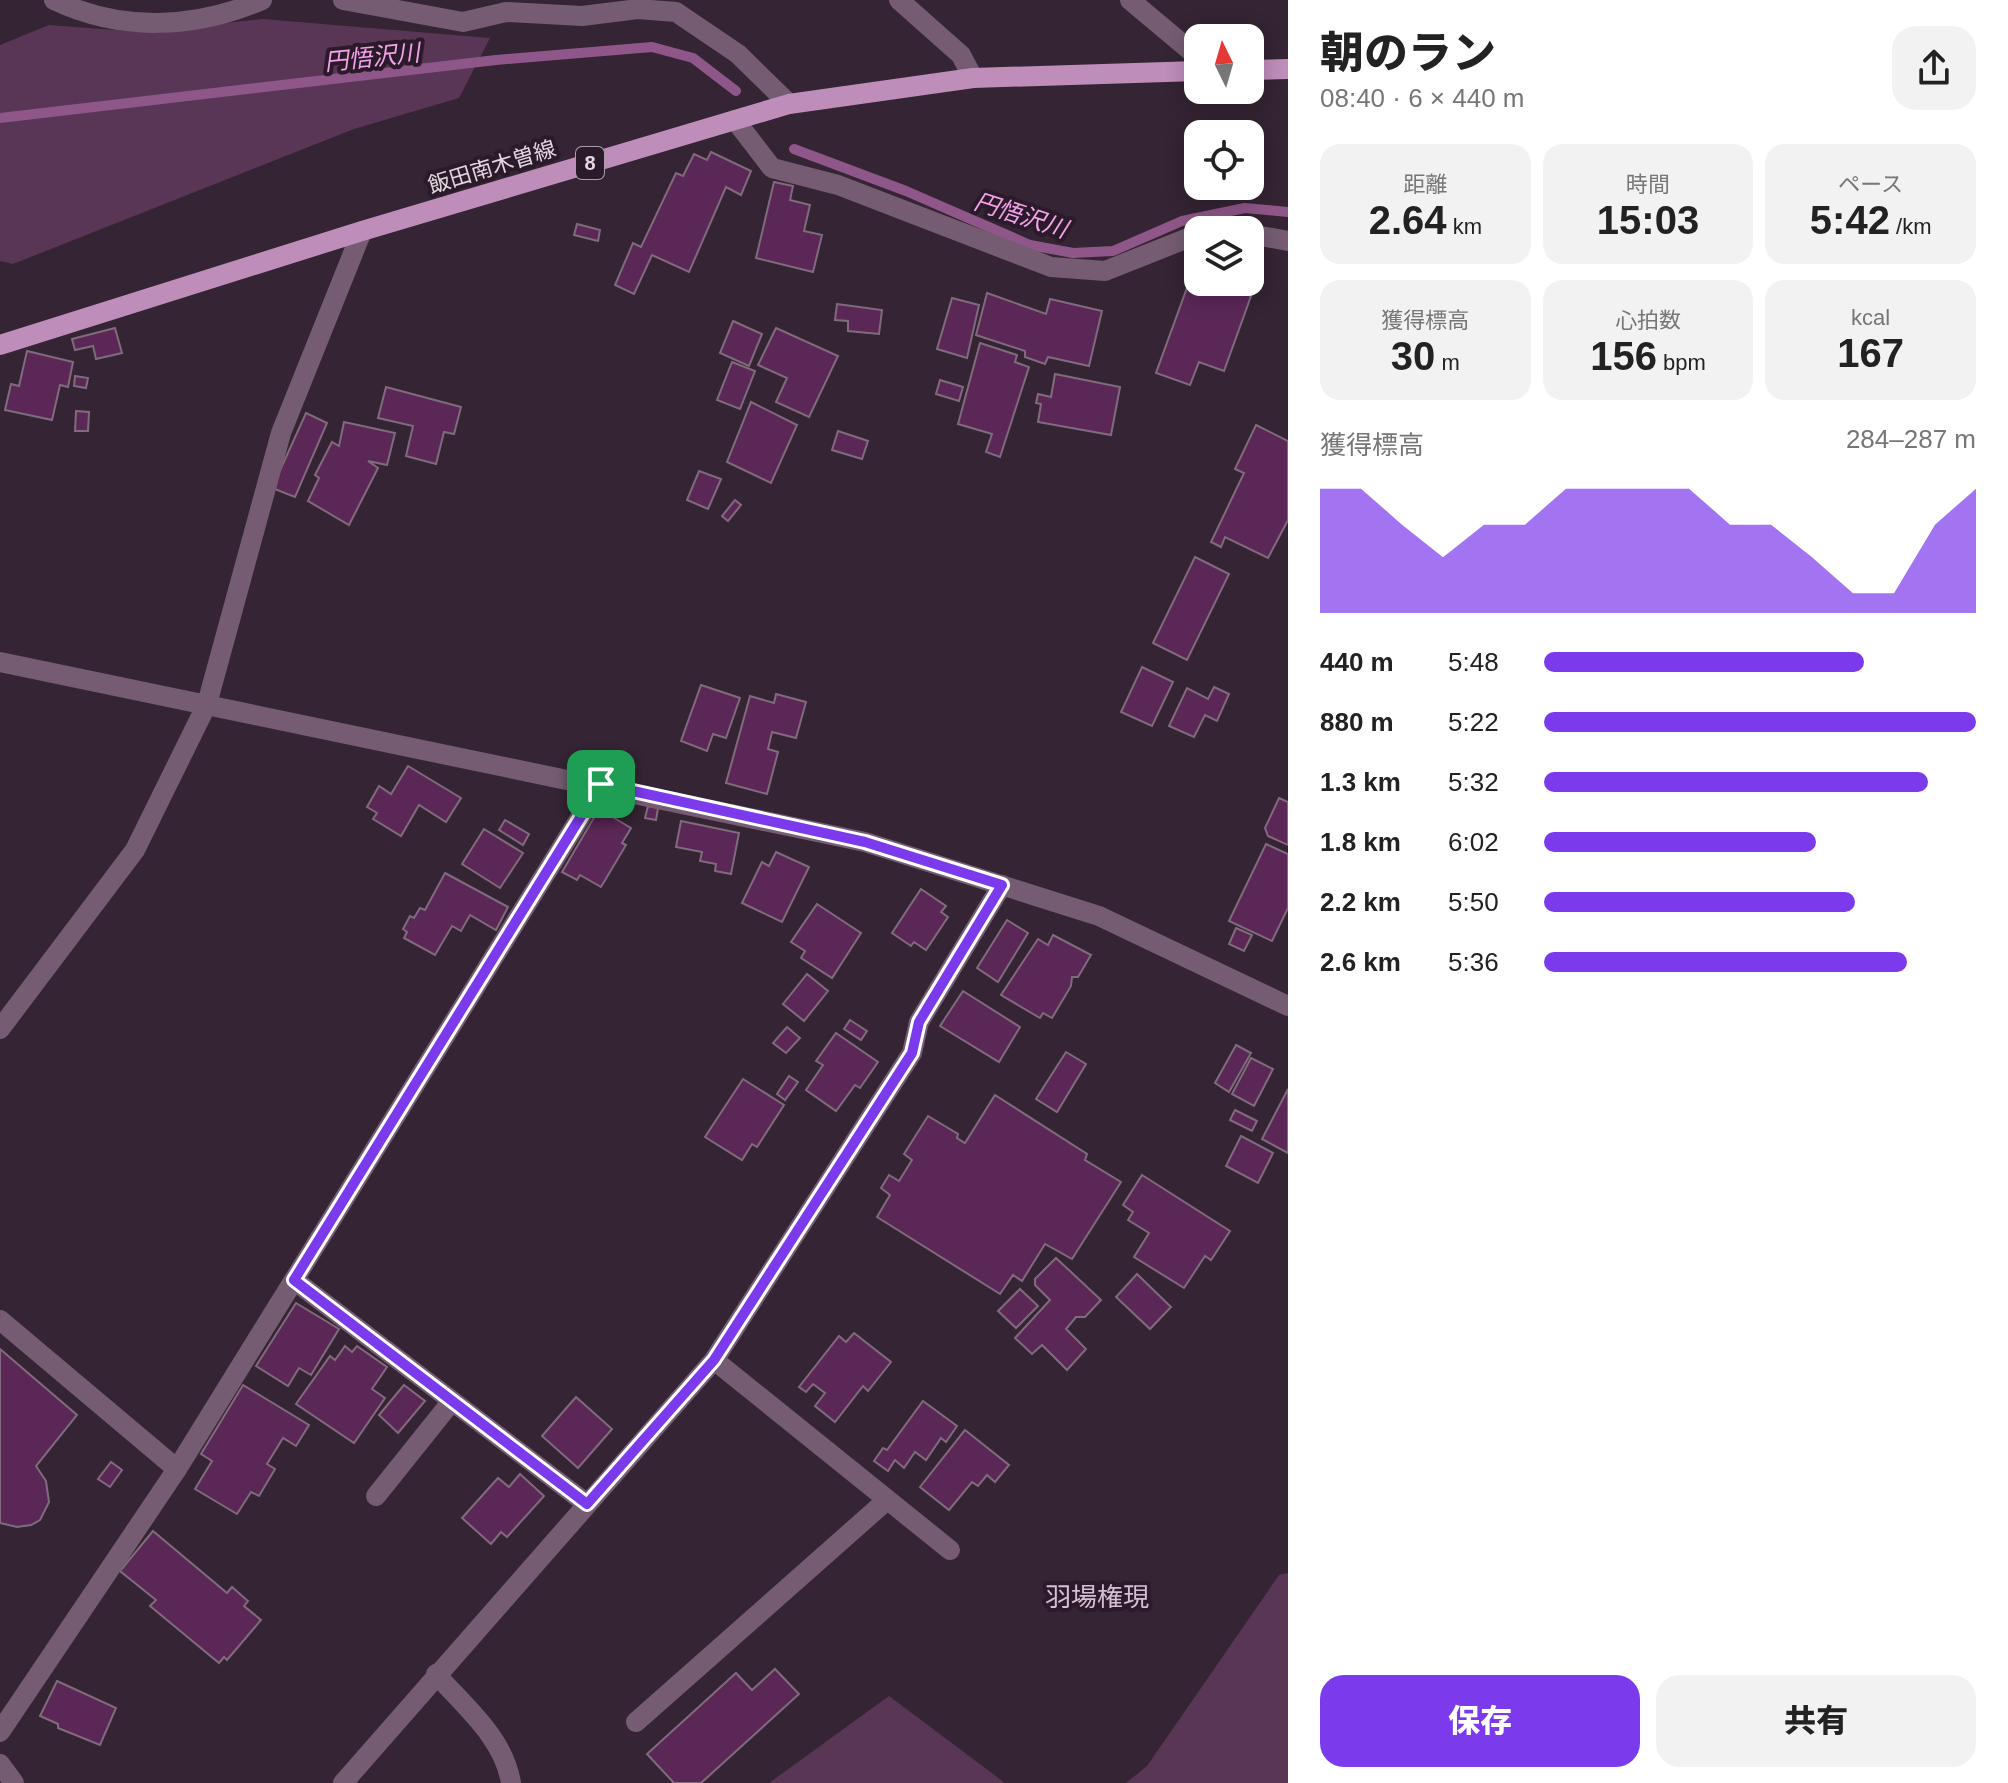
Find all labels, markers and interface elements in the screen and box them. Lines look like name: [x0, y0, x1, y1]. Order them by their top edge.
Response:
north arrow: [1184, 24, 1264, 104]
map controls: [1184, 24, 1264, 296]
button: share: [1892, 26, 1976, 110]
text: 朝のラン: [1320, 28, 1496, 77]
water label: 円悟沢川: [323, 38, 424, 75]
text: 08:40 · 6 × 440 m: [1320, 83, 1525, 113]
button: locate: [1184, 120, 1264, 200]
street label: 飯田南木曽線: [425, 136, 559, 198]
road number: 8: [576, 147, 604, 179]
text: 距離: [1403, 172, 1447, 197]
text: 時間: [1626, 172, 1670, 197]
text: ペース: [1838, 172, 1903, 197]
water label: 円悟沢川: [971, 187, 1074, 244]
text: 2.64: [1369, 198, 1447, 242]
text: 15:03: [1597, 198, 1699, 242]
text: 5:42: [1810, 198, 1890, 242]
text: km: [1447, 214, 1482, 239]
text: /km: [1890, 214, 1931, 239]
button: layers: [1184, 216, 1264, 296]
text: kcal: [1851, 305, 1890, 330]
text: 獲得標高: [1381, 308, 1469, 333]
text: 心拍数: [1615, 308, 1681, 333]
text: 167: [1837, 331, 1904, 375]
text: 30: [1391, 334, 1435, 378]
text: 156: [1590, 334, 1657, 378]
text: m: [1435, 350, 1460, 375]
text: bpm: [1657, 350, 1706, 375]
text: 284–287 m: [1846, 424, 1976, 454]
text: 獲得標高: [1320, 430, 1424, 460]
text: 440 m: [1320, 647, 1394, 677]
text: 5:48: [1448, 647, 1499, 677]
text: 880 m: [1320, 707, 1394, 737]
text: 5:22: [1448, 707, 1499, 737]
pin: [567, 750, 635, 818]
icon: arrive: [579, 762, 623, 806]
text: 1.3 km: [1320, 767, 1401, 797]
text: 5:32: [1448, 767, 1499, 797]
text: 1.8 km: [1320, 827, 1401, 857]
text: 6:02: [1448, 827, 1499, 857]
text: 2.2 km: [1320, 887, 1401, 917]
text: 5:50: [1448, 887, 1499, 917]
text: 2.6 km: [1320, 947, 1401, 977]
text: 5:36: [1448, 947, 1499, 977]
district label: 羽場権現: [1045, 1582, 1149, 1612]
button: 保存: [1320, 1675, 1640, 1767]
button: 共有: [1656, 1675, 1976, 1767]

